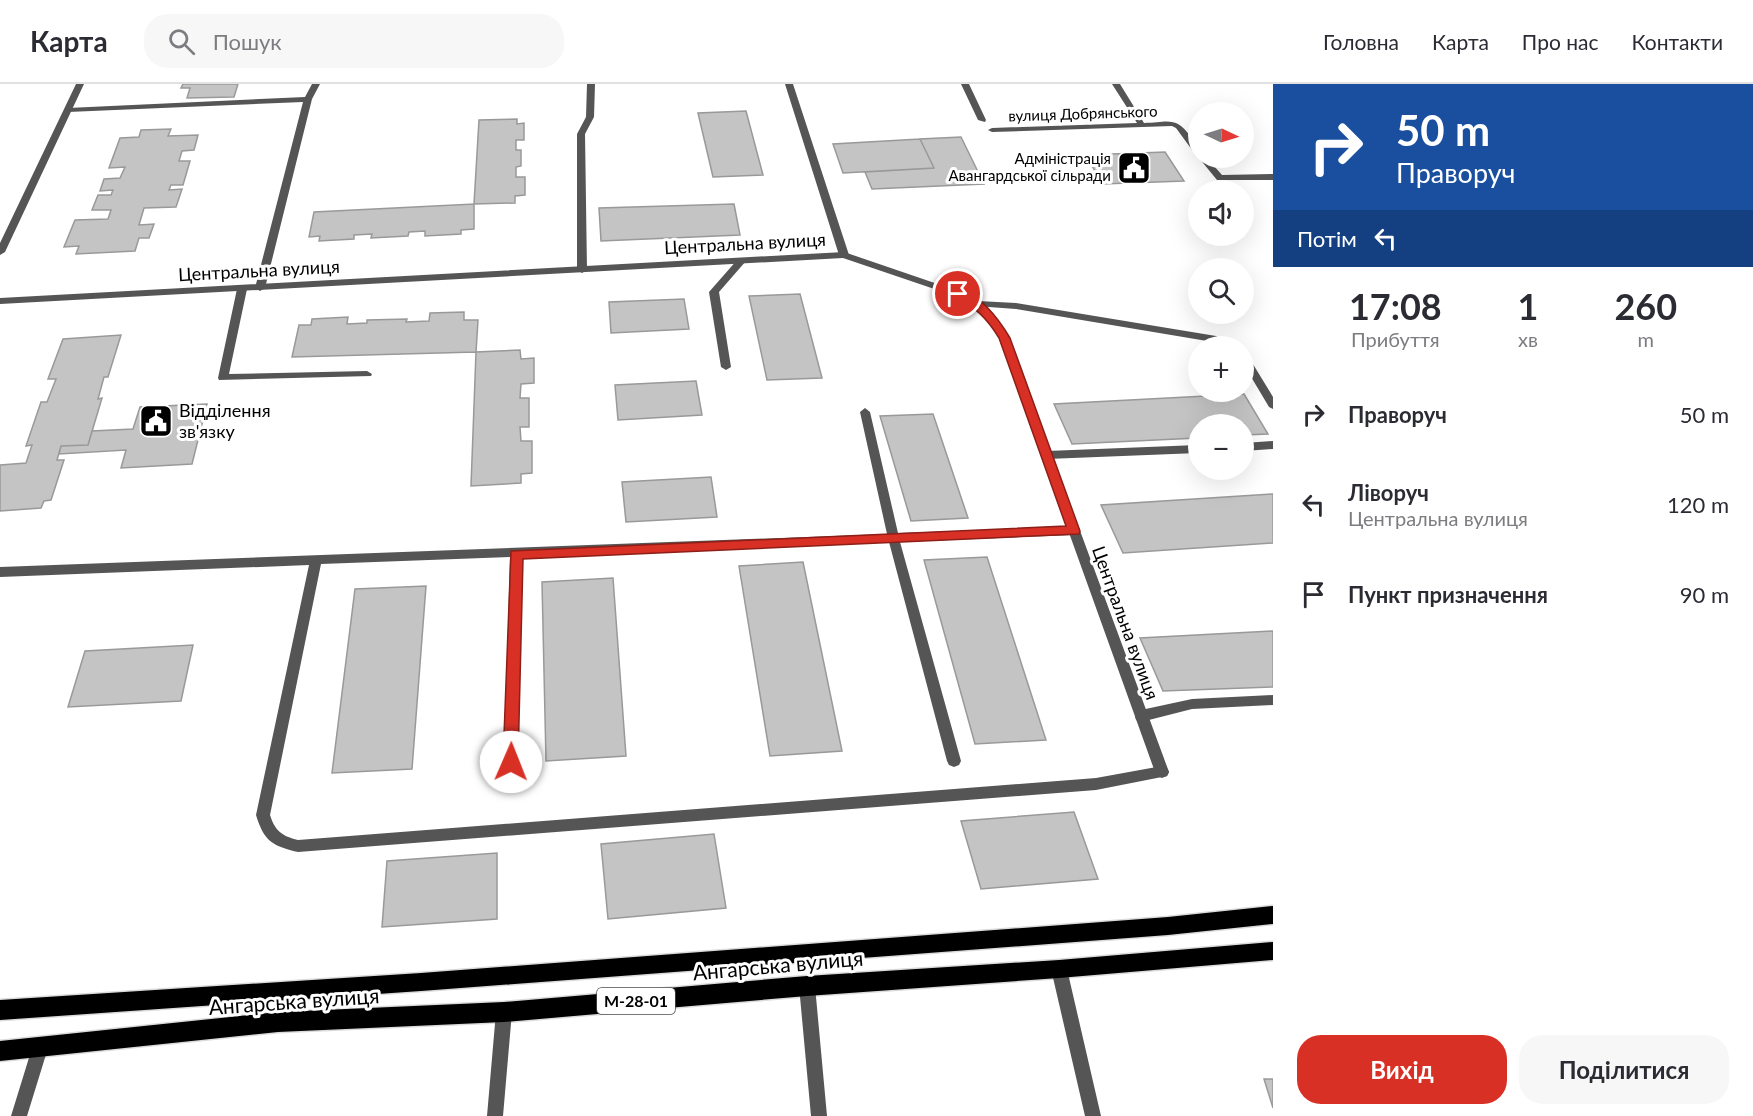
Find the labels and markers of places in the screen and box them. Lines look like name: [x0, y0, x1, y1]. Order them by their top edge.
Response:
place label: Адміністрація Авангардської сільради: [949, 149, 1111, 184]
public building icon: Адміністрація Авангардської сільради: [1116, 150, 1152, 186]
pin: [932, 268, 983, 319]
place label: Відділення зв'язку: [179, 399, 271, 442]
public building icon: Відділення зв'язку: [138, 403, 174, 439]

